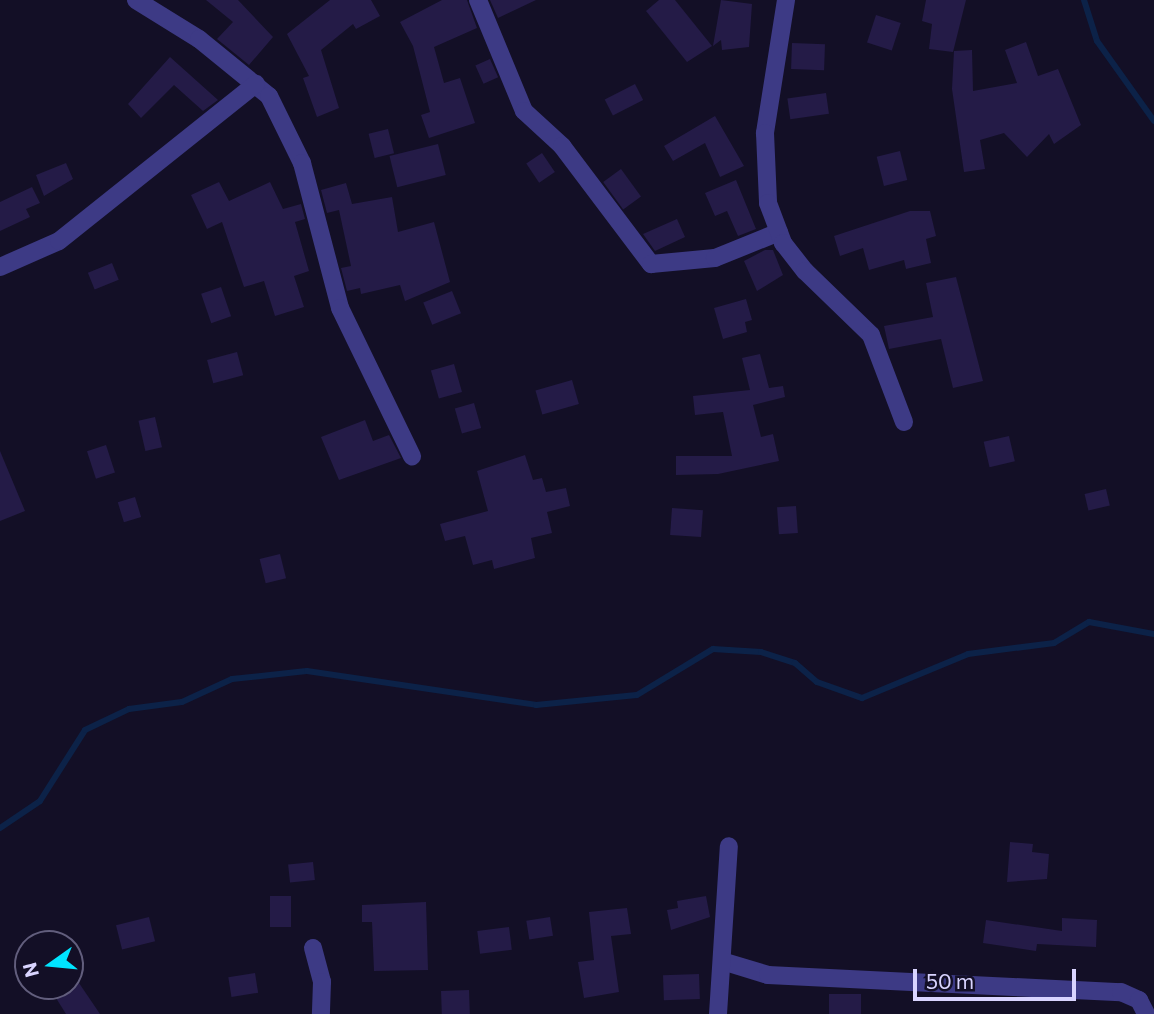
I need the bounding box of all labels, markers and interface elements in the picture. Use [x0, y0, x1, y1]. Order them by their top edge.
north arrow [14, 930, 84, 1000]
scale bar [916, 954, 1079, 998]
text: N [17, 960, 43, 980]
text: 50 m [926, 968, 974, 993]

